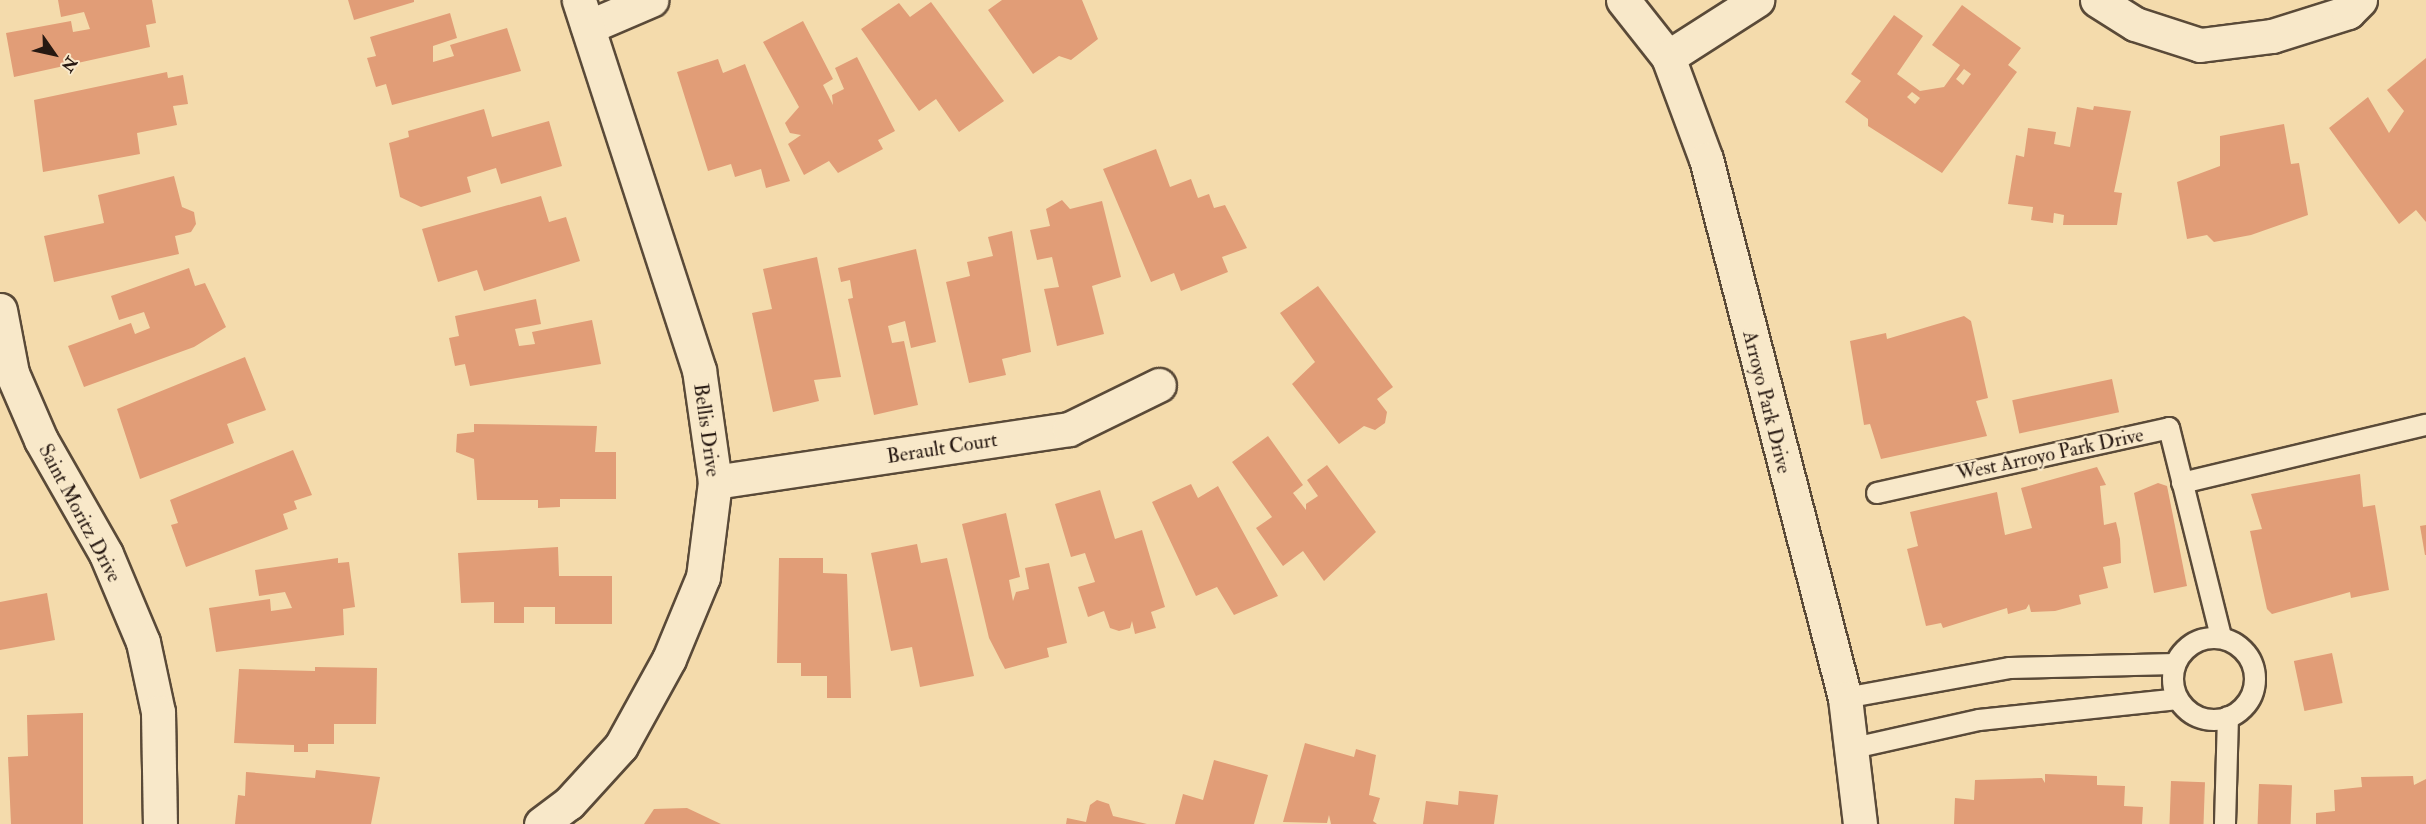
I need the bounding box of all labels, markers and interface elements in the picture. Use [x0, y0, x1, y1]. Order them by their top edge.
north arrow [24, 24, 84, 84]
text: N [57, 53, 81, 76]
street label: Arroyo Park Drive [1738, 328, 1796, 476]
street label: Bellis Drive [689, 382, 725, 478]
street label: West Arroyo Park Drive [1954, 422, 2146, 486]
street label: Berault Court [885, 427, 999, 469]
street label: Saint Moritz Drive [33, 440, 127, 586]

